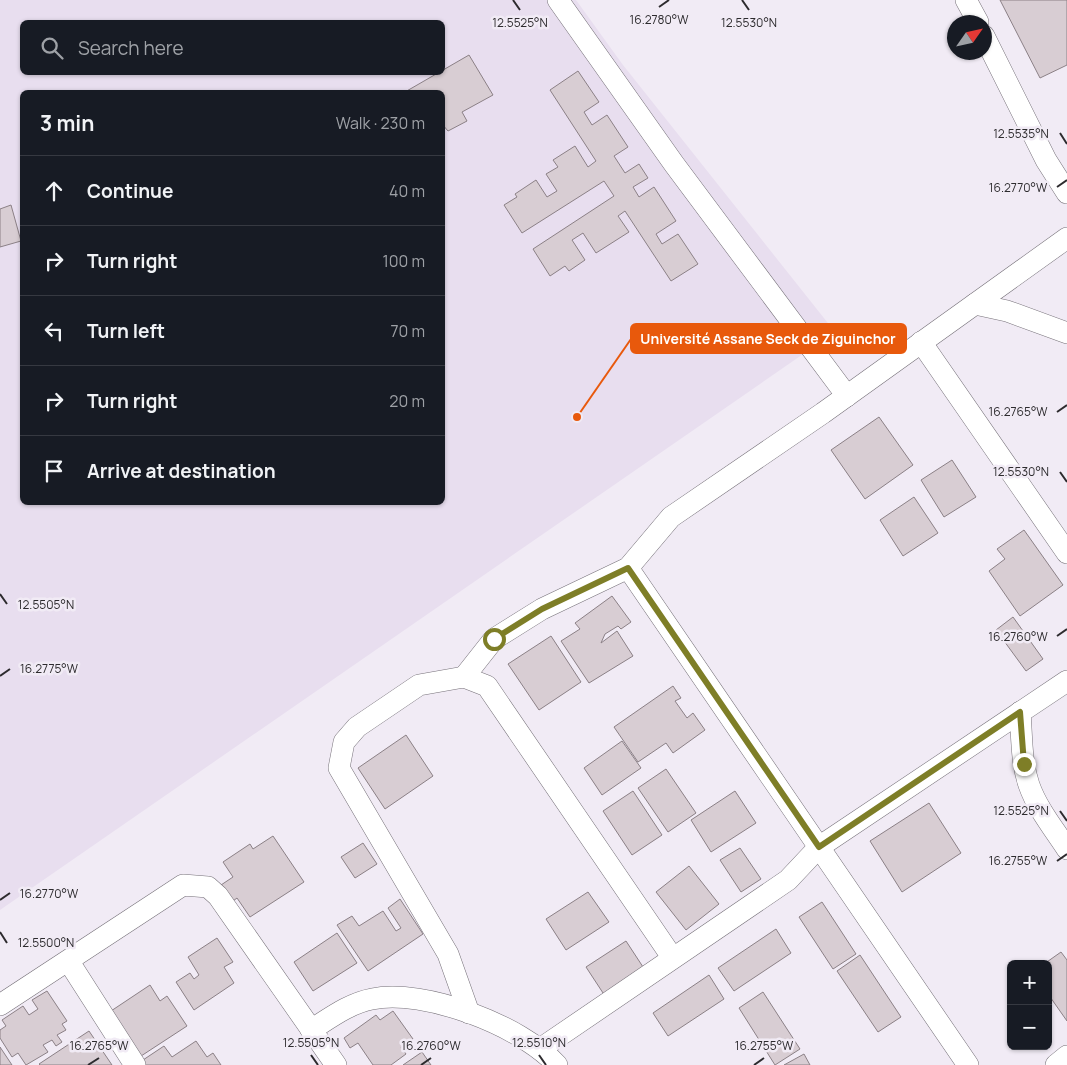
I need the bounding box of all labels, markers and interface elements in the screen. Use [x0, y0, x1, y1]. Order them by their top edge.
text: 16.2780°W [630, 11, 689, 28]
text: 12.5525°N [492, 14, 548, 31]
text: 12.5530°N [721, 14, 777, 31]
north arrow [947, 15, 992, 60]
search box [20, 20, 445, 75]
icon: search [38, 34, 66, 62]
text: Search here [78, 35, 184, 61]
text: 3 min [40, 109, 94, 137]
text: Walk · 230 m [336, 112, 425, 134]
text: 12.5535°N [993, 125, 1049, 142]
icon: ahead [40, 177, 68, 205]
text: Continue [87, 178, 173, 204]
text: 16.2770°W [989, 179, 1048, 196]
text: 40 m [389, 180, 425, 202]
icon: right [40, 247, 68, 275]
text: Turn right [87, 248, 177, 274]
text: 100 m [382, 250, 425, 272]
icon: left [40, 317, 68, 345]
text: Turn left [87, 318, 165, 344]
text: 70 m [390, 320, 425, 342]
callout: Université Assane Seck de Ziguinchor [631, 324, 906, 353]
text: Université Assane Seck de Ziguinchor [640, 329, 896, 348]
icon: right [40, 387, 68, 415]
text: Turn right [87, 388, 177, 414]
text: 20 m [389, 390, 425, 412]
text: 16.2765°W [988, 403, 1048, 420]
icon: arrive [40, 457, 68, 485]
text: Arrive at destination [87, 458, 276, 484]
text: 12.5530°N [993, 463, 1049, 480]
text: 12.5505°N [18, 596, 74, 613]
route start [483, 628, 506, 651]
text: 16.2760°W [988, 628, 1048, 645]
text: 16.2775°W [20, 660, 79, 677]
route end [1013, 753, 1036, 776]
text: 12.5525°N [993, 802, 1049, 819]
text: 16.2755°W [989, 852, 1048, 869]
text: 16.2770°W [20, 885, 79, 902]
text: 12.5500°N [18, 934, 74, 951]
map controls [1007, 960, 1052, 1050]
button: + [1007, 960, 1052, 1005]
button: − [1007, 1005, 1052, 1050]
text: 12.5505°N [283, 1034, 339, 1051]
text: 12.5510°N [512, 1034, 566, 1051]
text: 16.2765°W [69, 1037, 129, 1054]
text: 16.2760°W [401, 1037, 461, 1054]
text: 16.2755°W [735, 1037, 794, 1054]

